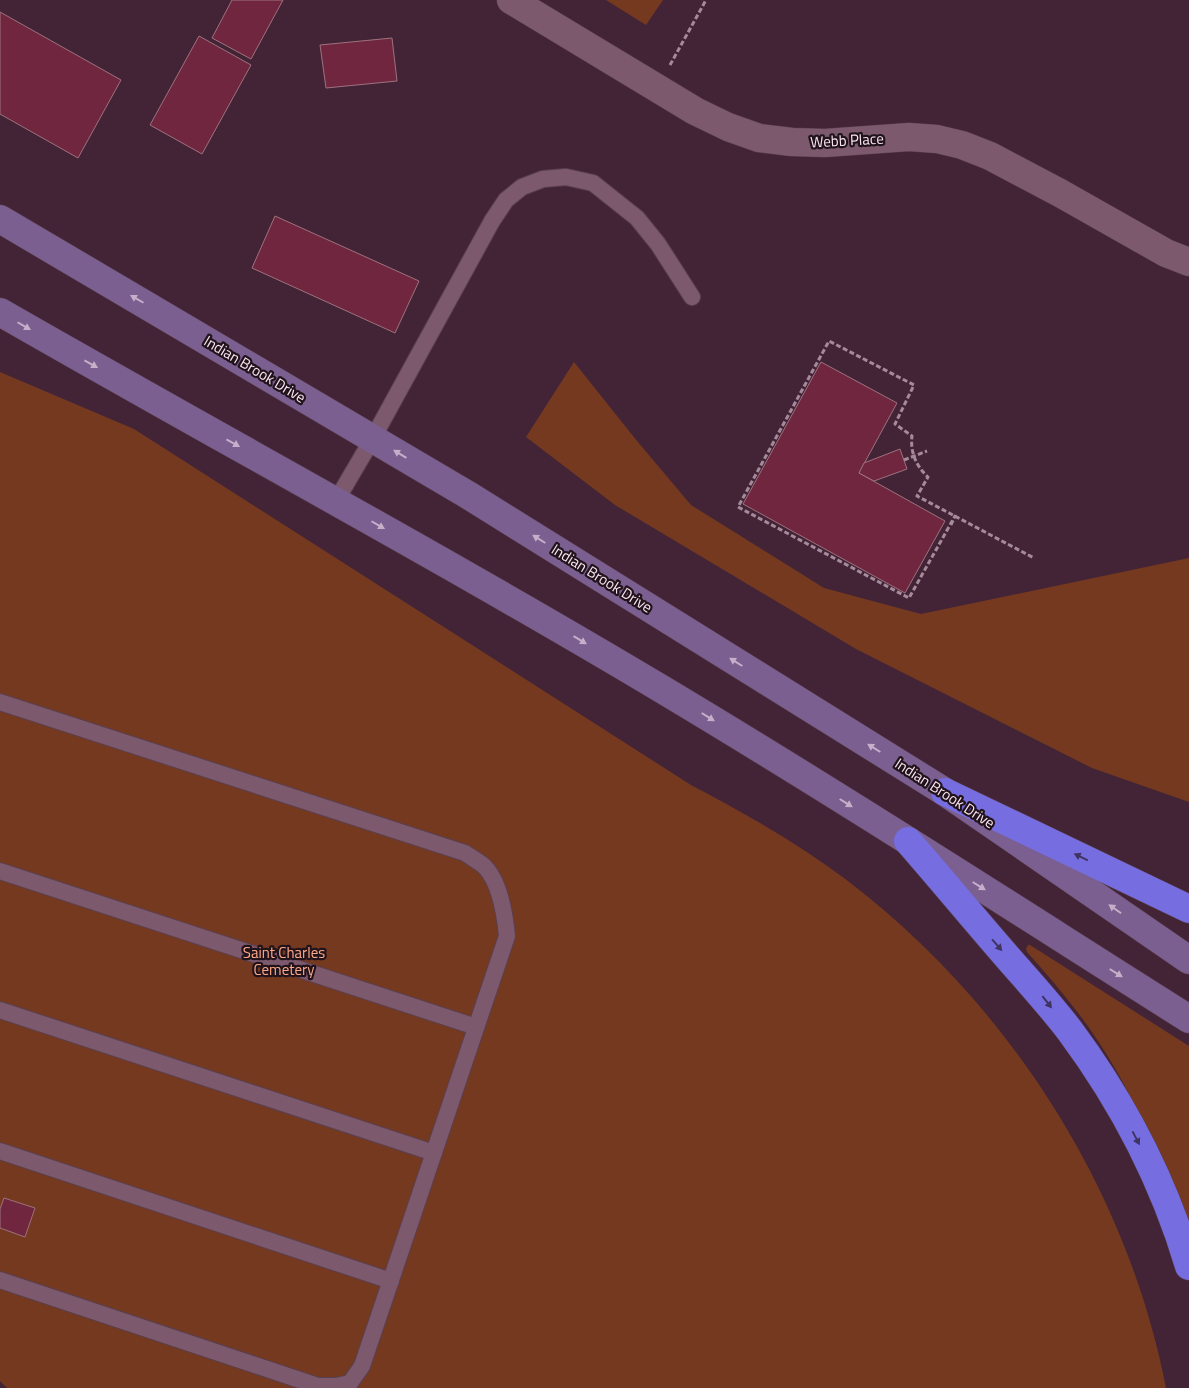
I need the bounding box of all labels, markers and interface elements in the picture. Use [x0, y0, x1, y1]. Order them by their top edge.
street label: Webb Place [810, 127, 884, 153]
one-way arrow [130, 295, 143, 304]
one-way arrow [17, 322, 32, 330]
street label: Indian Brook Drive [200, 329, 310, 409]
one-way arrow [84, 359, 98, 368]
one-way arrow [226, 439, 239, 448]
one-way arrow [393, 450, 406, 459]
one-way arrow [371, 521, 386, 529]
one-way arrow [532, 534, 545, 544]
street label: Indian Brook Drive [547, 538, 657, 618]
one-way arrow [573, 636, 586, 645]
one-way arrow [730, 657, 743, 666]
one-way arrow [702, 713, 715, 722]
one-way arrow [867, 743, 881, 752]
street label: Indian Brook Drive [890, 752, 1000, 834]
one-way arrow [840, 798, 853, 808]
one-way arrow [1074, 853, 1088, 861]
one-way arrow [972, 881, 985, 891]
one-way arrow [1108, 904, 1121, 914]
one-way arrow [991, 938, 1003, 950]
park label: Saint Charles Cemetery [243, 941, 325, 981]
one-way arrow [1109, 968, 1123, 978]
one-way arrow [1042, 995, 1052, 1009]
one-way arrow [1132, 1130, 1140, 1145]

